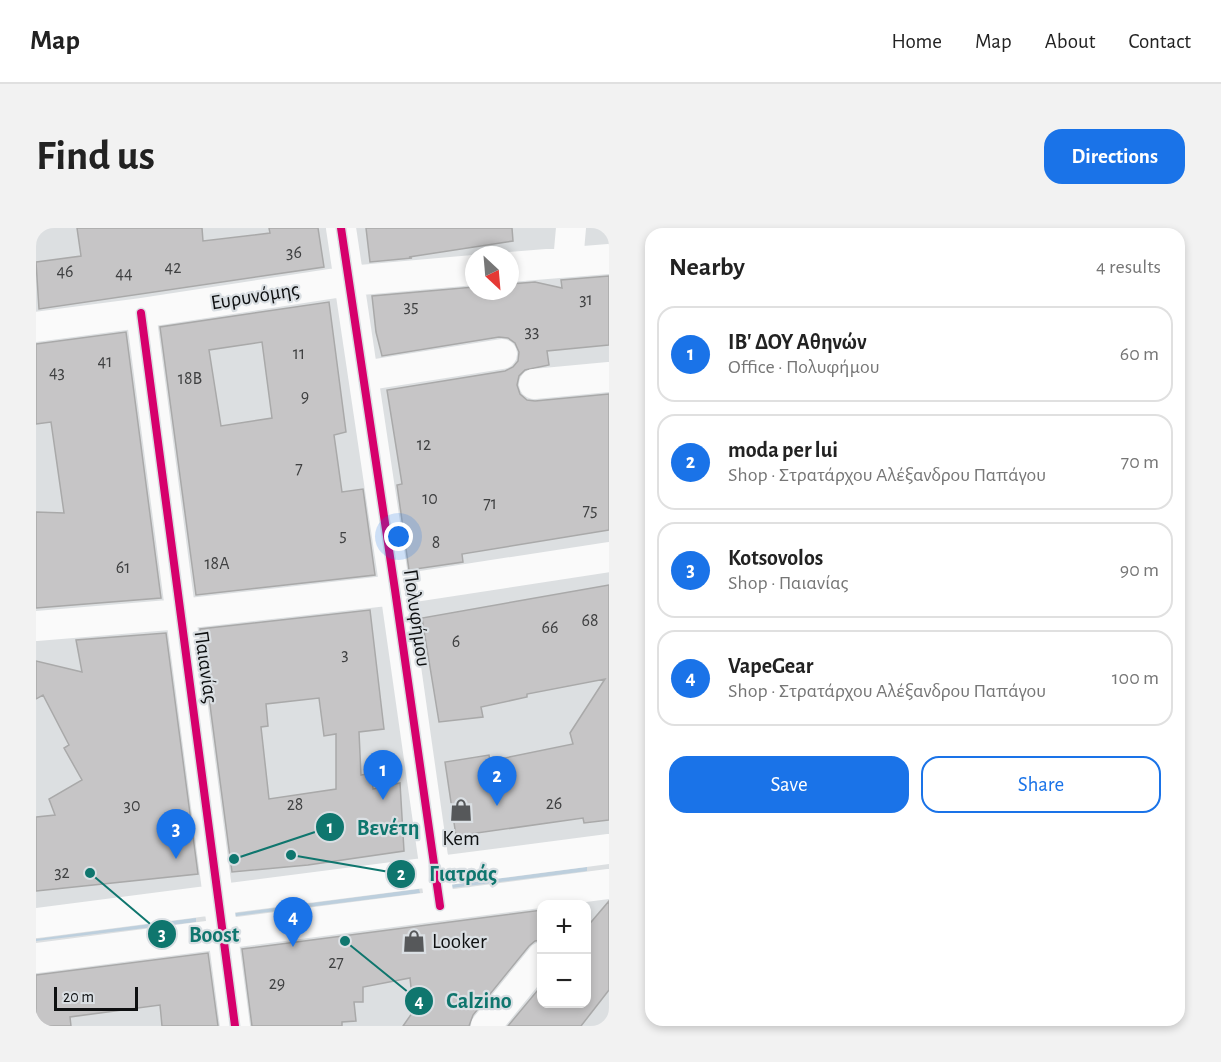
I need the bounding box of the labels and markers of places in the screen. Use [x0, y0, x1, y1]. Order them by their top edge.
pin: 1 [364, 750, 402, 800]
pin: 2 [478, 756, 516, 806]
shop icon: Kem [448, 797, 474, 823]
callout: Βενέτη [315, 807, 431, 847]
pin: 3 [156, 810, 196, 859]
place label: Kem [442, 828, 480, 849]
callout: Γιατράς [386, 854, 509, 894]
pin: 4 [274, 898, 312, 947]
callout: Boost [147, 914, 252, 954]
shop icon: Looker [401, 928, 427, 954]
place label: Looker [432, 931, 487, 952]
callout: Calzino [404, 981, 523, 1021]

